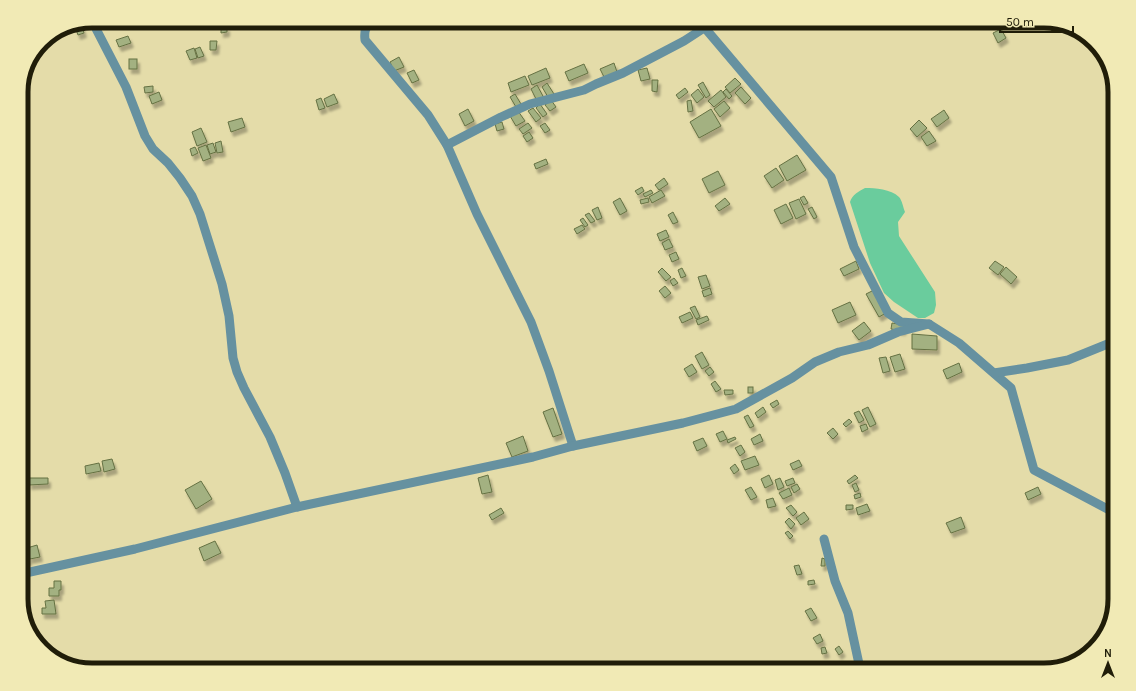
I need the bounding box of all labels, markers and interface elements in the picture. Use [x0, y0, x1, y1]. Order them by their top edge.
scale bar [1000, 8, 1073, 34]
text: 50 m [1006, 15, 1034, 29]
north arrow [1088, 643, 1128, 683]
text: N [1104, 647, 1112, 660]

